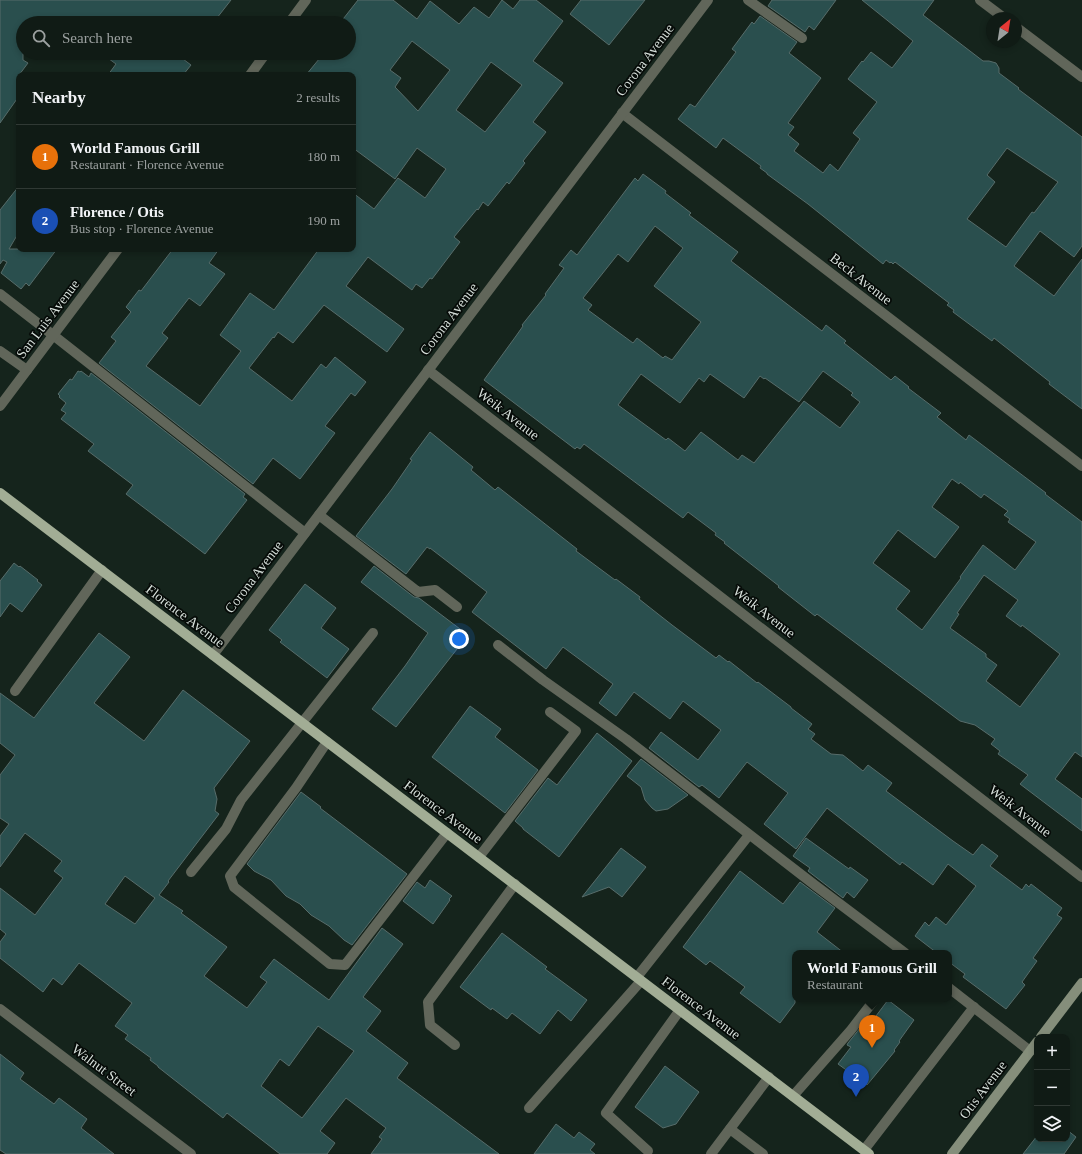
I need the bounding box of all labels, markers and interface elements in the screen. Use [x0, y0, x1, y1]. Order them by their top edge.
north arrow [986, 12, 1022, 48]
search box [16, 16, 356, 60]
street label: Corona Avenue [613, 21, 677, 99]
icon: search [30, 27, 52, 49]
text: Search here [62, 30, 132, 46]
text: Nearby [32, 88, 86, 107]
text: 2 results [296, 90, 340, 105]
text: World Famous Grill [70, 140, 200, 156]
text: 1 [42, 149, 48, 164]
text: 180 m [307, 149, 340, 164]
text: Restaurant · Florence Avenue [70, 157, 224, 172]
text: Florence / Otis [70, 204, 164, 220]
text: 2 [42, 213, 48, 228]
text: 190 m [307, 213, 340, 228]
text: Bus stop · Florence Avenue [70, 221, 213, 236]
street label: Beck Avenue [827, 250, 895, 308]
street label: San Luis Avenue [14, 277, 82, 361]
street label: Corona Avenue [417, 280, 481, 358]
street label: Weik Avenue [474, 385, 542, 443]
street label: Corona Avenue [222, 538, 286, 616]
street label: Florence Avenue [143, 582, 227, 650]
street label: Weik Avenue [730, 583, 798, 641]
your location [449, 629, 469, 649]
street label: Florence Avenue [401, 778, 485, 846]
street label: Weik Avenue [986, 782, 1054, 840]
popup [792, 950, 952, 1002]
text: World Famous Grill [807, 960, 937, 976]
street label: Florence Avenue [659, 974, 743, 1042]
text: Restaurant [807, 977, 863, 992]
pin: 1 [859, 1015, 885, 1048]
map controls [1034, 1034, 1070, 1142]
button: + [1034, 1034, 1070, 1070]
street label: Walnut Street [69, 1041, 139, 1099]
street label: Otis Avenue [956, 1058, 1010, 1122]
pin: 2 [843, 1064, 869, 1097]
button: − [1034, 1070, 1070, 1106]
button: layers [1034, 1106, 1070, 1142]

